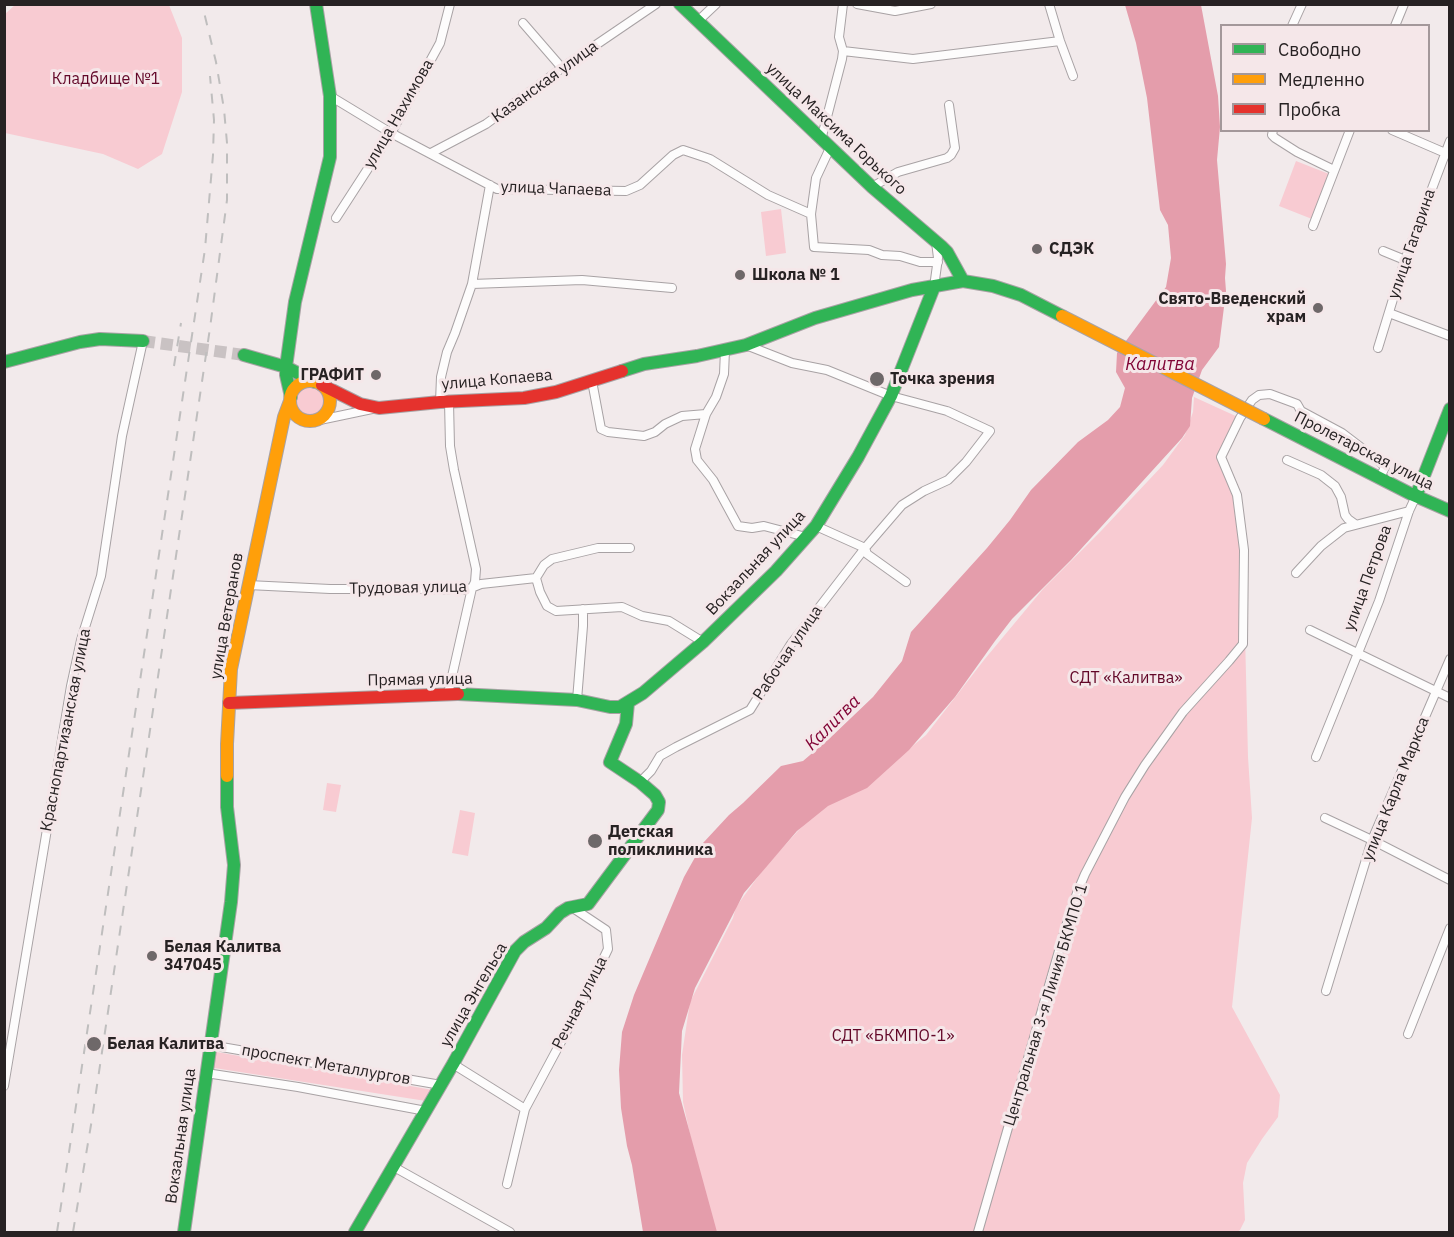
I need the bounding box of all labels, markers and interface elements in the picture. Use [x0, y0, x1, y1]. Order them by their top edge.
legend [1220, 24, 1430, 132]
street label: Казанская улица [488, 37, 602, 127]
text: Свободно [1278, 38, 1361, 61]
street label: улица Нахимова [360, 56, 438, 172]
street label: улица Максима Горького [762, 59, 910, 199]
text: Медленно [1278, 68, 1365, 91]
park label: Кладбище №1 [52, 69, 160, 89]
text: Пробка [1278, 98, 1341, 121]
street label: улица Чапаева [500, 177, 612, 201]
street label: улица Гагарина [1384, 186, 1440, 302]
place label: СДЭК [1049, 239, 1094, 259]
marker: СДЭК [1030, 242, 1044, 256]
place label: Школа № 1 [752, 265, 840, 285]
marker: Школа № 1 [733, 268, 747, 282]
place label: Свято-Введенский храм [1158, 289, 1306, 327]
marker: Свято-Введенский храм [1311, 301, 1325, 315]
water label: Калитва [1125, 354, 1195, 376]
place label: ГРАФИТ [300, 365, 364, 385]
street label: улица Копаева [441, 366, 553, 394]
marker: ГРАФИТ [369, 368, 383, 382]
place label: Точка зрения [890, 369, 995, 389]
marker: Точка зрения [868, 370, 886, 388]
street label: Пролетарская улица [1291, 408, 1437, 494]
street label: Вокзальная улица [702, 506, 810, 620]
street label: улица Петрова [1340, 523, 1396, 633]
street label: улица Ветеранов [206, 551, 248, 681]
street label: Трудовая улица [349, 577, 467, 599]
street label: Рабочая улица [749, 602, 827, 704]
street label: Краснопартизанская улица [37, 627, 95, 833]
park label: СДТ «Калитва» [1070, 668, 1182, 688]
street label: Прямая улица [367, 669, 473, 691]
water label: Калитва [801, 691, 865, 755]
street label: улица Карла Маркса [1358, 714, 1434, 864]
place label: Детская поликлиника [608, 822, 713, 860]
marker: Детская поликлиника [586, 832, 604, 850]
street label: Центральная 3-я Линия БКМПО 1 [1000, 882, 1092, 1128]
place label: Белая Калитва 347045 [164, 937, 281, 975]
street label: улица Энгельса [436, 940, 512, 1050]
marker: Белая Калитва 347045 [145, 949, 159, 963]
street label: Речная улица [548, 953, 612, 1053]
park label: СДТ «БКМПО-1» [832, 1026, 954, 1046]
place label: Белая Калитва [107, 1034, 224, 1054]
marker: Белая Калитва [85, 1035, 103, 1053]
street label: проспект Металлургов [240, 1041, 412, 1089]
street label: Вокзальная улица [162, 1067, 200, 1205]

